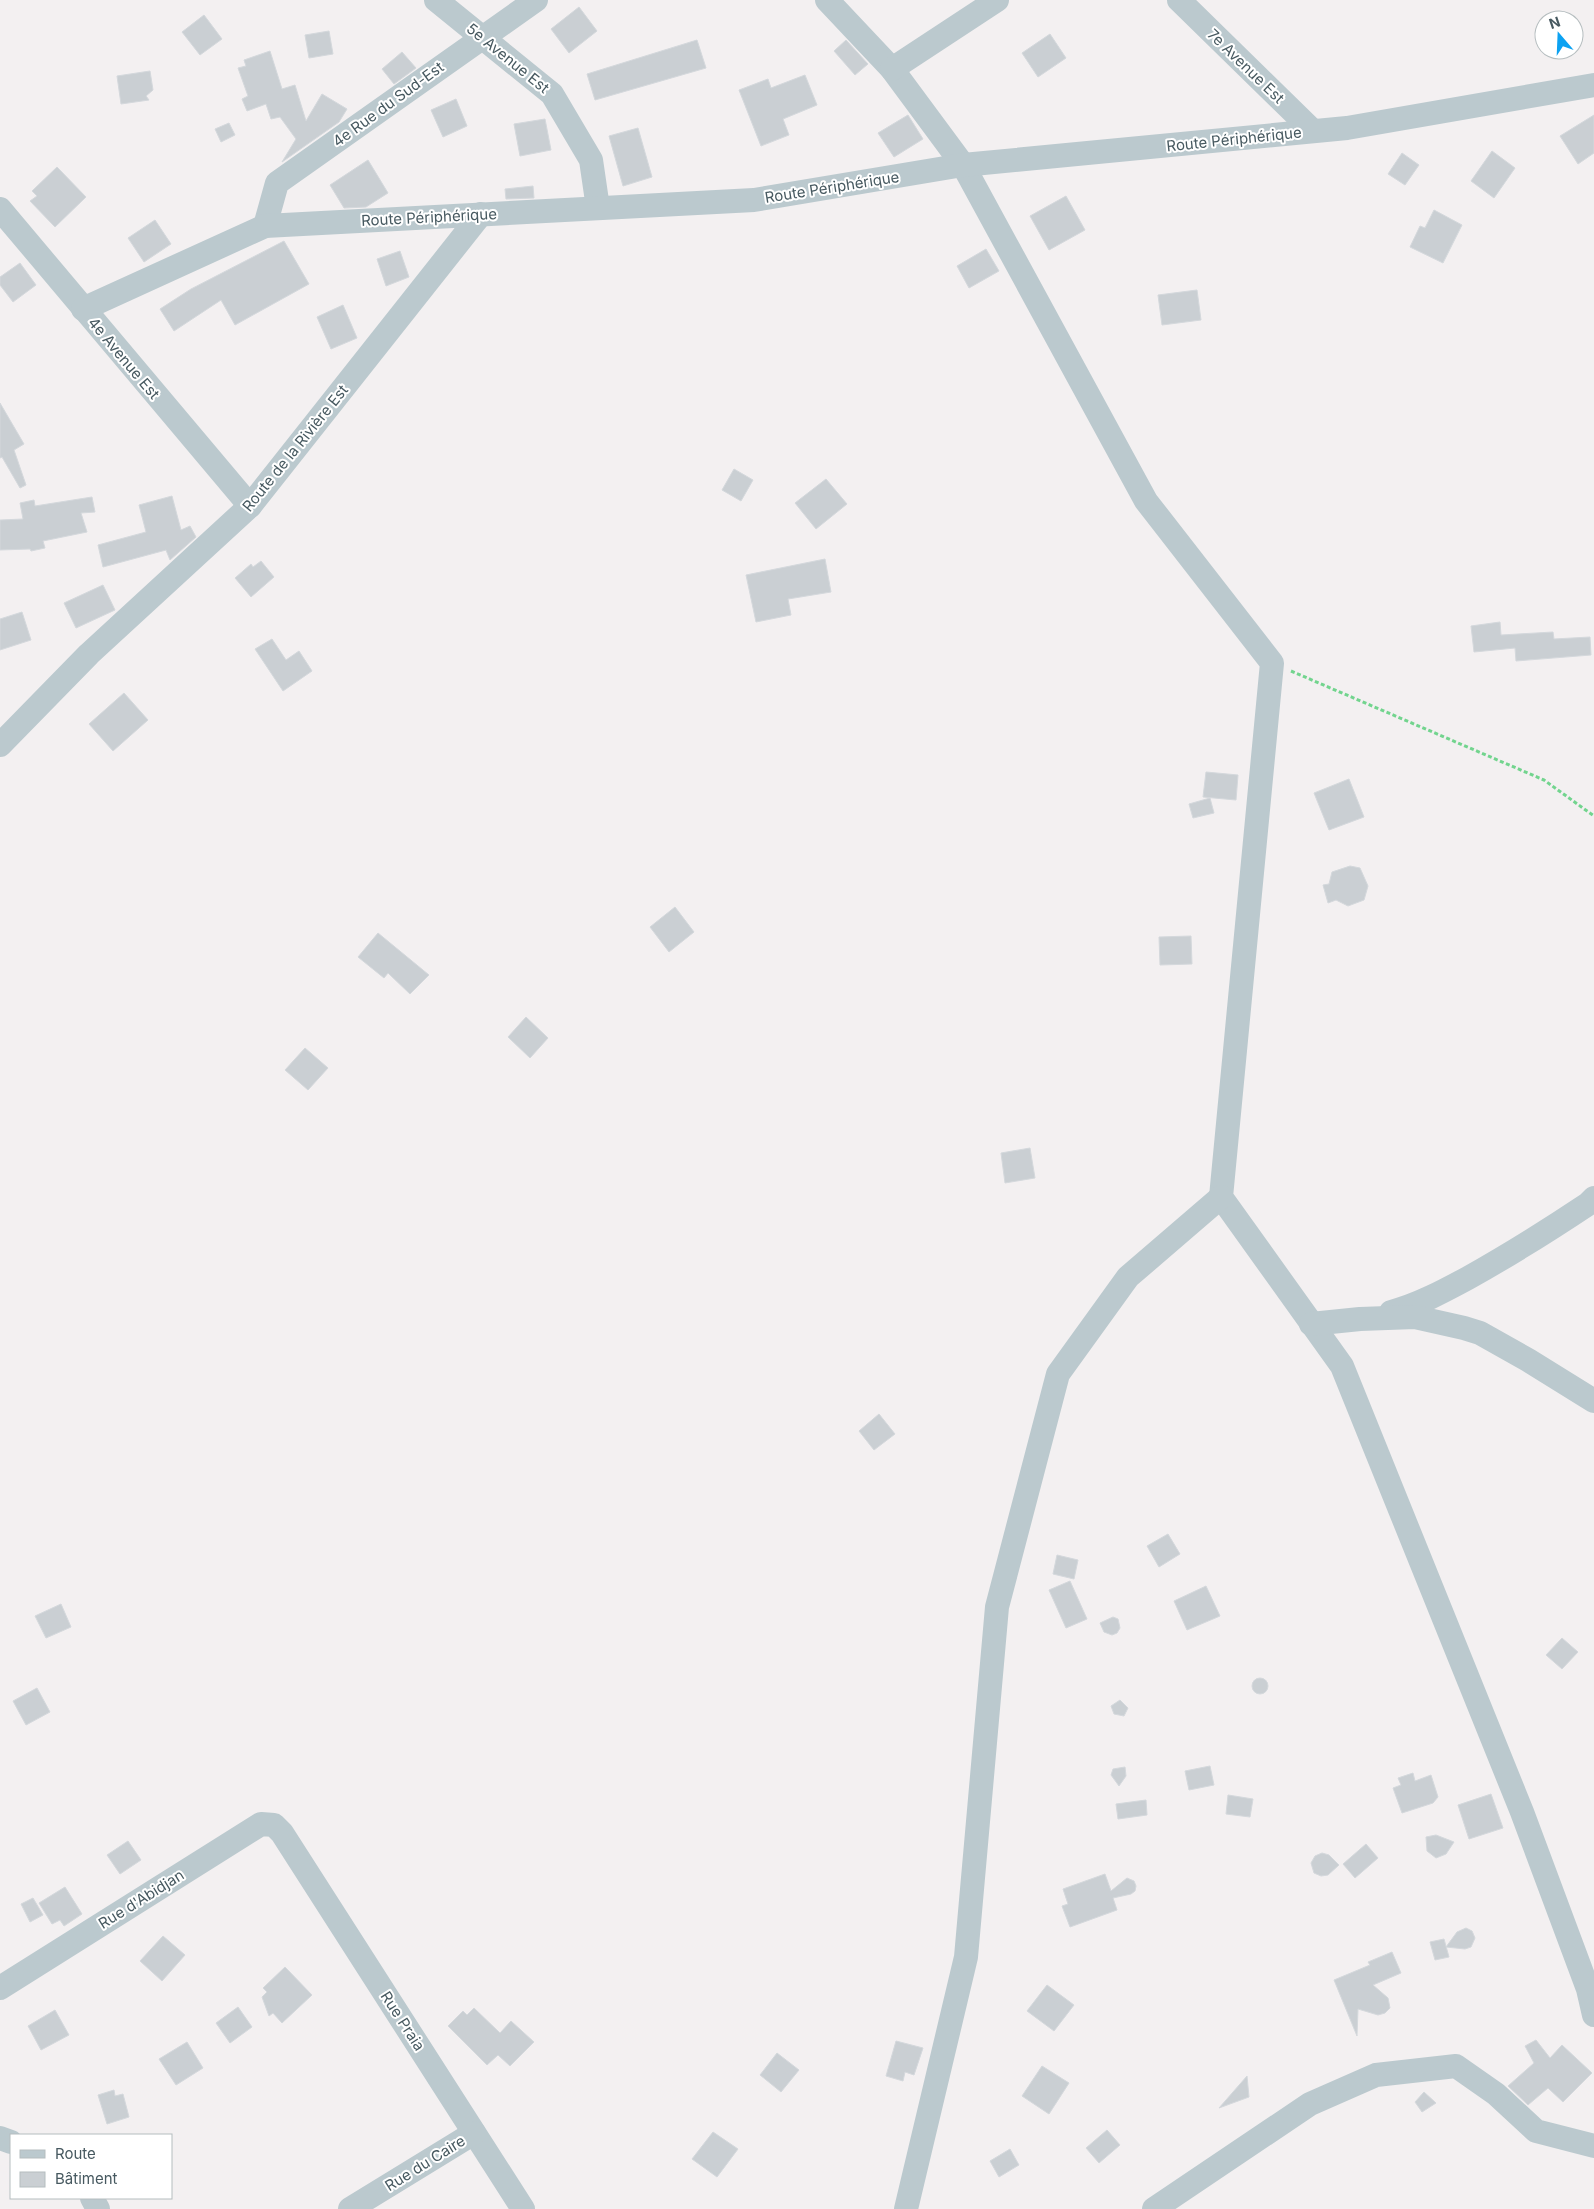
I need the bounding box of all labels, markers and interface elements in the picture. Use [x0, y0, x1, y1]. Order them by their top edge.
north arrow [1534, 10, 1584, 60]
text: N [1547, 12, 1562, 32]
street label: 5e Avenue Est [463, 19, 553, 97]
street label: 7e Avenue Est [1204, 25, 1288, 107]
street label: 4e Rue du Sud-Est [329, 57, 447, 151]
street label: Route Périphérique [1165, 122, 1303, 156]
street label: Route Périphérique [763, 167, 901, 207]
street label: Route Périphérique [361, 204, 497, 230]
street label: 4e Avenue Est [84, 313, 164, 403]
street label: Route de la Rivière Est [238, 381, 352, 515]
street label: Rue d'Abidjan [95, 1865, 187, 1933]
street label: Rue Praia [377, 1988, 429, 2054]
street label: Rue du Caire [381, 2131, 469, 2195]
legend [10, 2134, 172, 2199]
text: Route [55, 2144, 96, 2163]
text: Bâtiment [55, 2169, 118, 2188]

